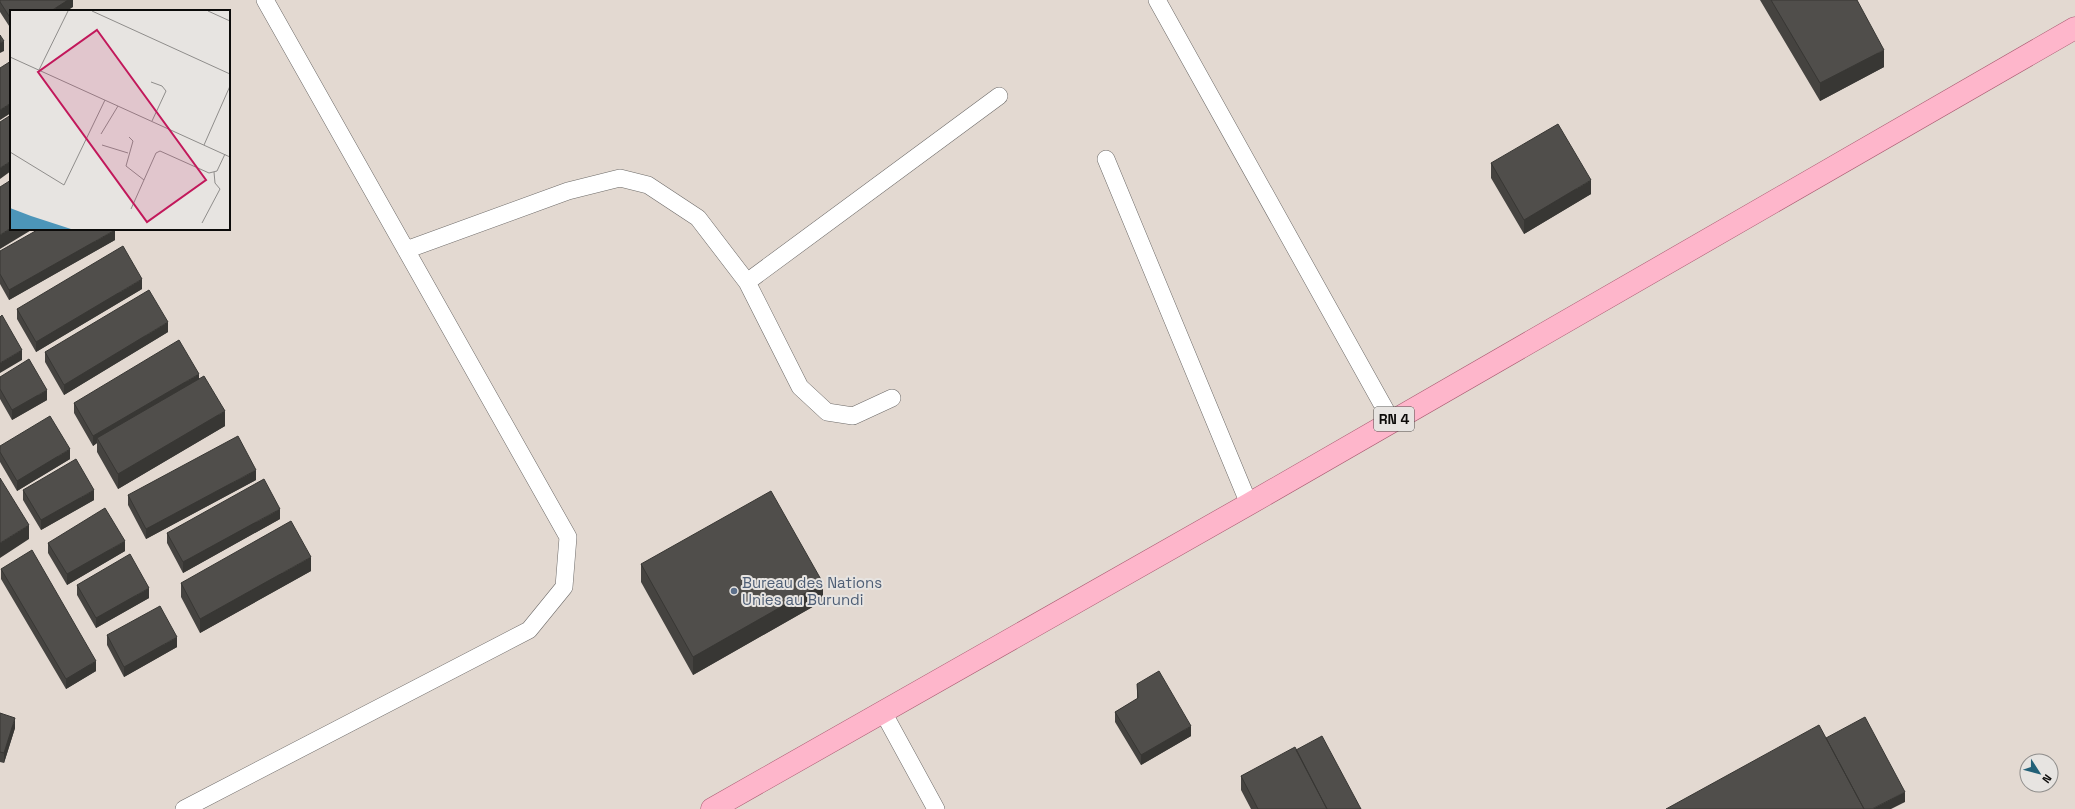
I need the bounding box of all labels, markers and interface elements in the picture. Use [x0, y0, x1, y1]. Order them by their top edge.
inset map [10, 10, 230, 230]
road number: RN 4 [1374, 407, 1414, 431]
place label: Bureau des Nations Unies au Burundi [742, 573, 882, 609]
marker: Bureau des Nations Unies au Burundi [729, 586, 739, 596]
north arrow [2019, 753, 2059, 793]
text: N [2039, 772, 2055, 786]

